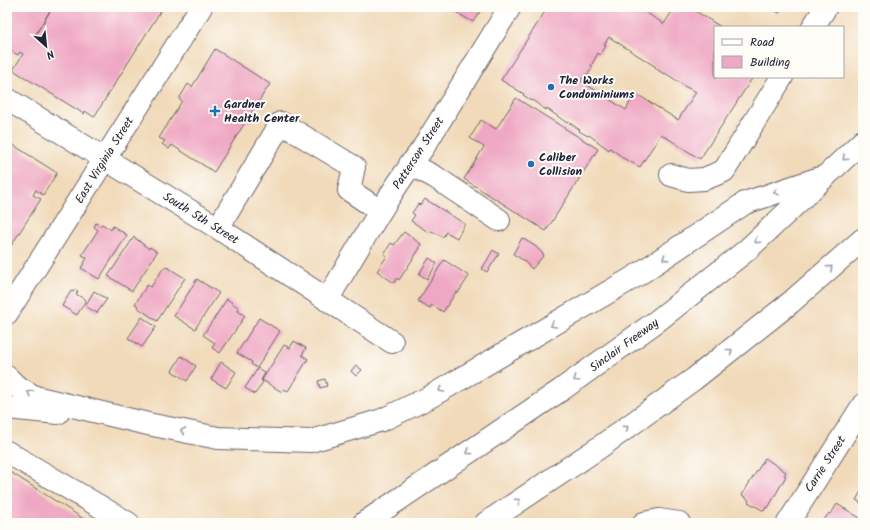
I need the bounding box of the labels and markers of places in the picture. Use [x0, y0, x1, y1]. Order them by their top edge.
place label: The Works Condominiums [559, 71, 635, 104]
marker: The Works Condominiums [546, 82, 556, 92]
place label: Gardner Health Center [224, 95, 300, 128]
marker: Gardner Health Center [209, 105, 221, 117]
place label: Caliber Collision [539, 148, 583, 181]
marker: Caliber Collision [526, 159, 536, 169]

